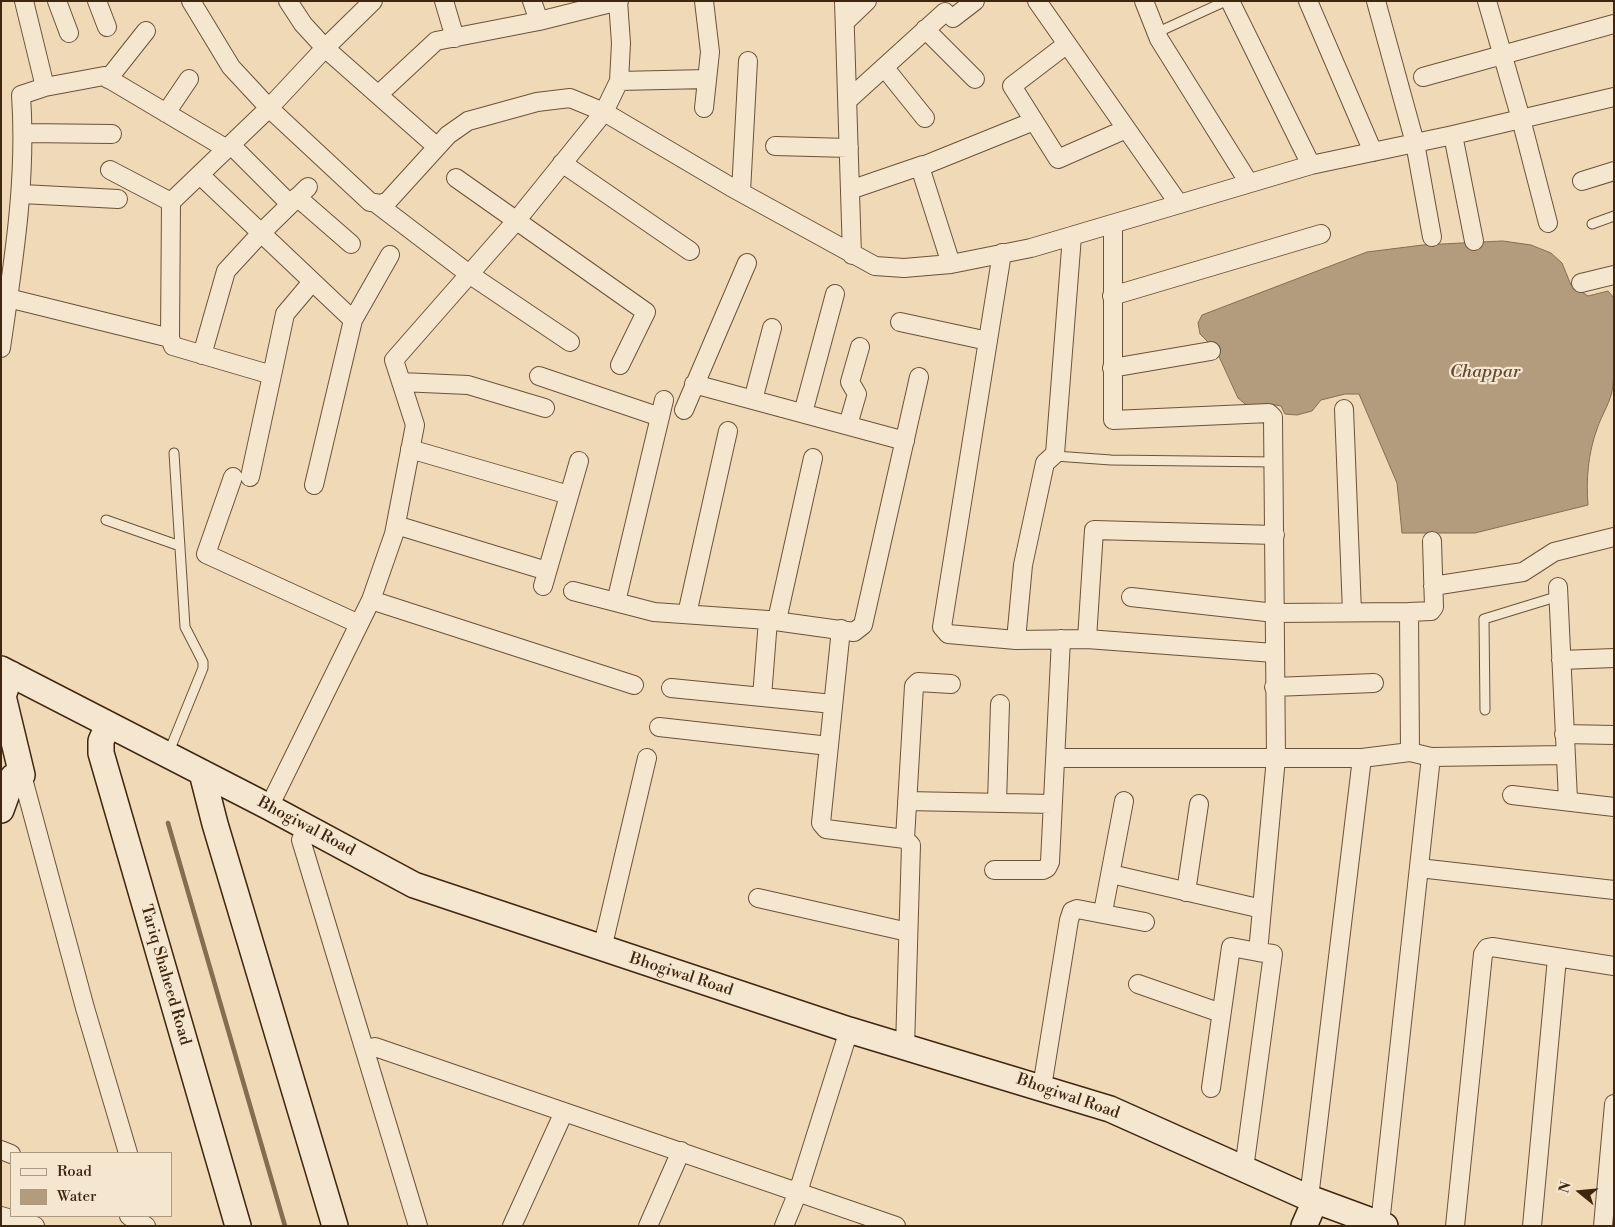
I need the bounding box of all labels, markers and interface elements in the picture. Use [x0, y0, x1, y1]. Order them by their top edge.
water label: Chappar [1450, 362, 1520, 384]
street label: Bhogiwal Road [254, 793, 358, 861]
street label: Tariq Shaheed Road [136, 902, 194, 1048]
street label: Bhogiwal Road [627, 949, 735, 1001]
street label: Bhogiwal Road [1014, 1070, 1122, 1124]
legend [10, 1152, 172, 1217]
text: Road [57, 1162, 92, 1181]
north arrow [1555, 1167, 1605, 1217]
text: N [1555, 1180, 1576, 1196]
text: Water [57, 1187, 96, 1206]

